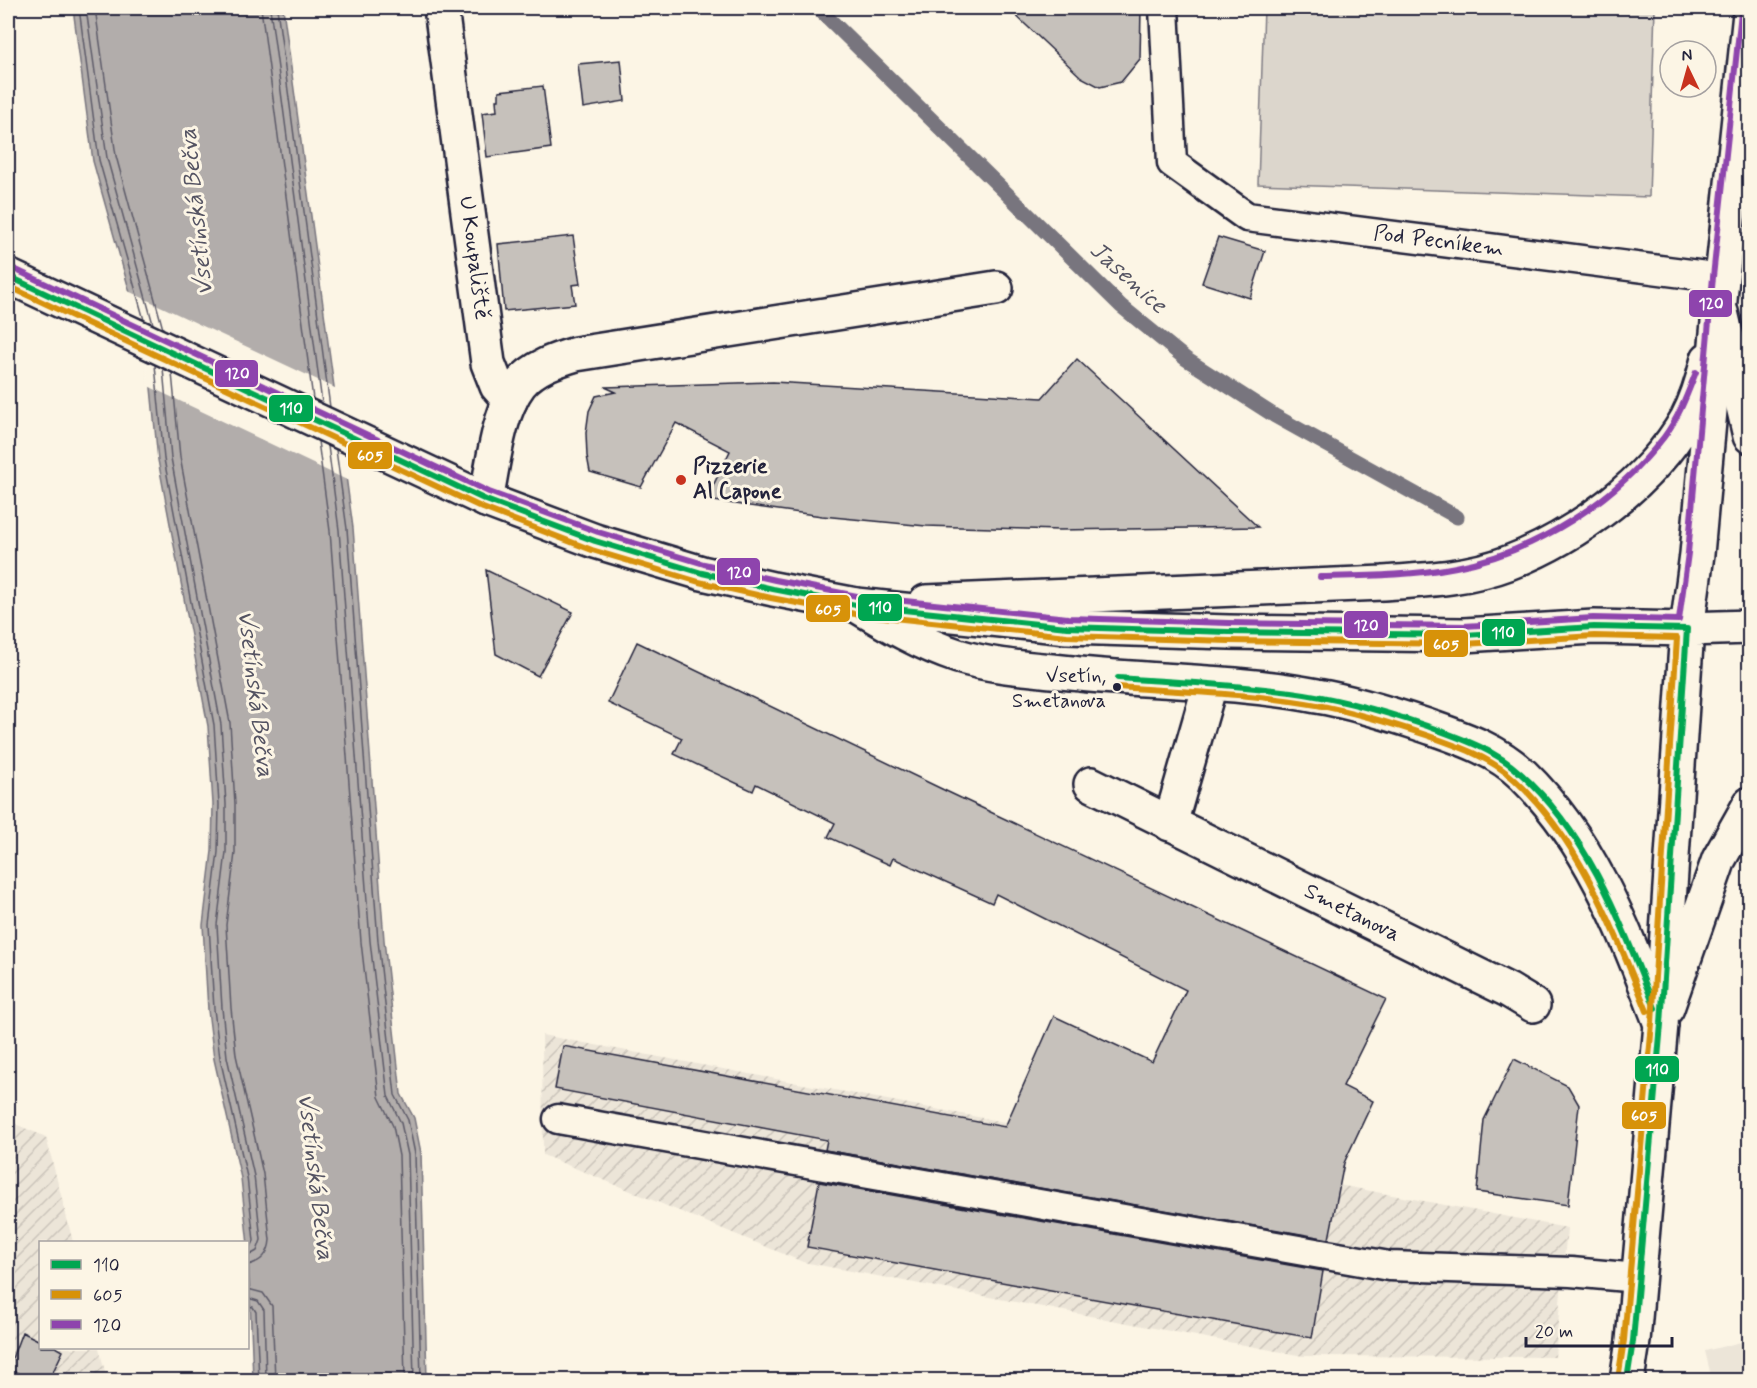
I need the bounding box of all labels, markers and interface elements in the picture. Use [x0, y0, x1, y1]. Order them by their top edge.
north arrow [1658, 39, 1718, 99]
text: N [1681, 45, 1693, 66]
water label: Vsetínská Bečva [173, 127, 221, 297]
street label: U Koupaliště [452, 194, 496, 321]
street label: Pod Pecníkem [1372, 219, 1506, 264]
water label: Jasenice [1083, 235, 1174, 322]
line badge: 120 [1688, 289, 1733, 318]
text: 120 [1698, 294, 1724, 315]
line badge: 120 [214, 359, 259, 388]
text: 120 [224, 364, 250, 385]
line badge: 110 [268, 394, 314, 423]
text: 110 [279, 399, 303, 420]
line badge: 605 [347, 441, 393, 470]
text: 605 [357, 446, 383, 467]
place label: Pizzerie Al Capone [693, 453, 782, 506]
marker: Pizzerie Al Capone [674, 473, 688, 487]
line badge: 120 [716, 557, 761, 586]
text: 120 [726, 563, 752, 584]
line badge: 110 [857, 593, 903, 622]
line badge: 605 [805, 594, 851, 623]
text: 110 [868, 598, 892, 619]
text: 605 [815, 600, 841, 621]
water label: Vsetínská Bečva [229, 609, 281, 779]
line badge: 120 [1343, 610, 1389, 639]
text: 120 [1353, 616, 1379, 637]
line badge: 110 [1481, 618, 1526, 647]
text: 110 [1491, 623, 1515, 644]
line badge: 605 [1423, 629, 1469, 658]
text: 605 [1433, 635, 1459, 656]
place label: Vsetín, Smetanova [1012, 663, 1106, 715]
marker: Vsetín, Smetanova [1111, 681, 1123, 693]
street label: Smetanova [1299, 877, 1404, 948]
line badge: 110 [1634, 1055, 1680, 1083]
text: 110 [1645, 1060, 1669, 1081]
water label: Vsetínská Bečva [289, 1092, 341, 1262]
line badge: 605 [1621, 1101, 1667, 1130]
text: 605 [1631, 1106, 1657, 1127]
legend [39, 1241, 249, 1349]
text: 110 [93, 1254, 120, 1278]
text: 605 [93, 1284, 123, 1308]
scale bar [1526, 1310, 1672, 1348]
text: 120 [93, 1314, 121, 1338]
text: 20 m [1535, 1320, 1573, 1344]

